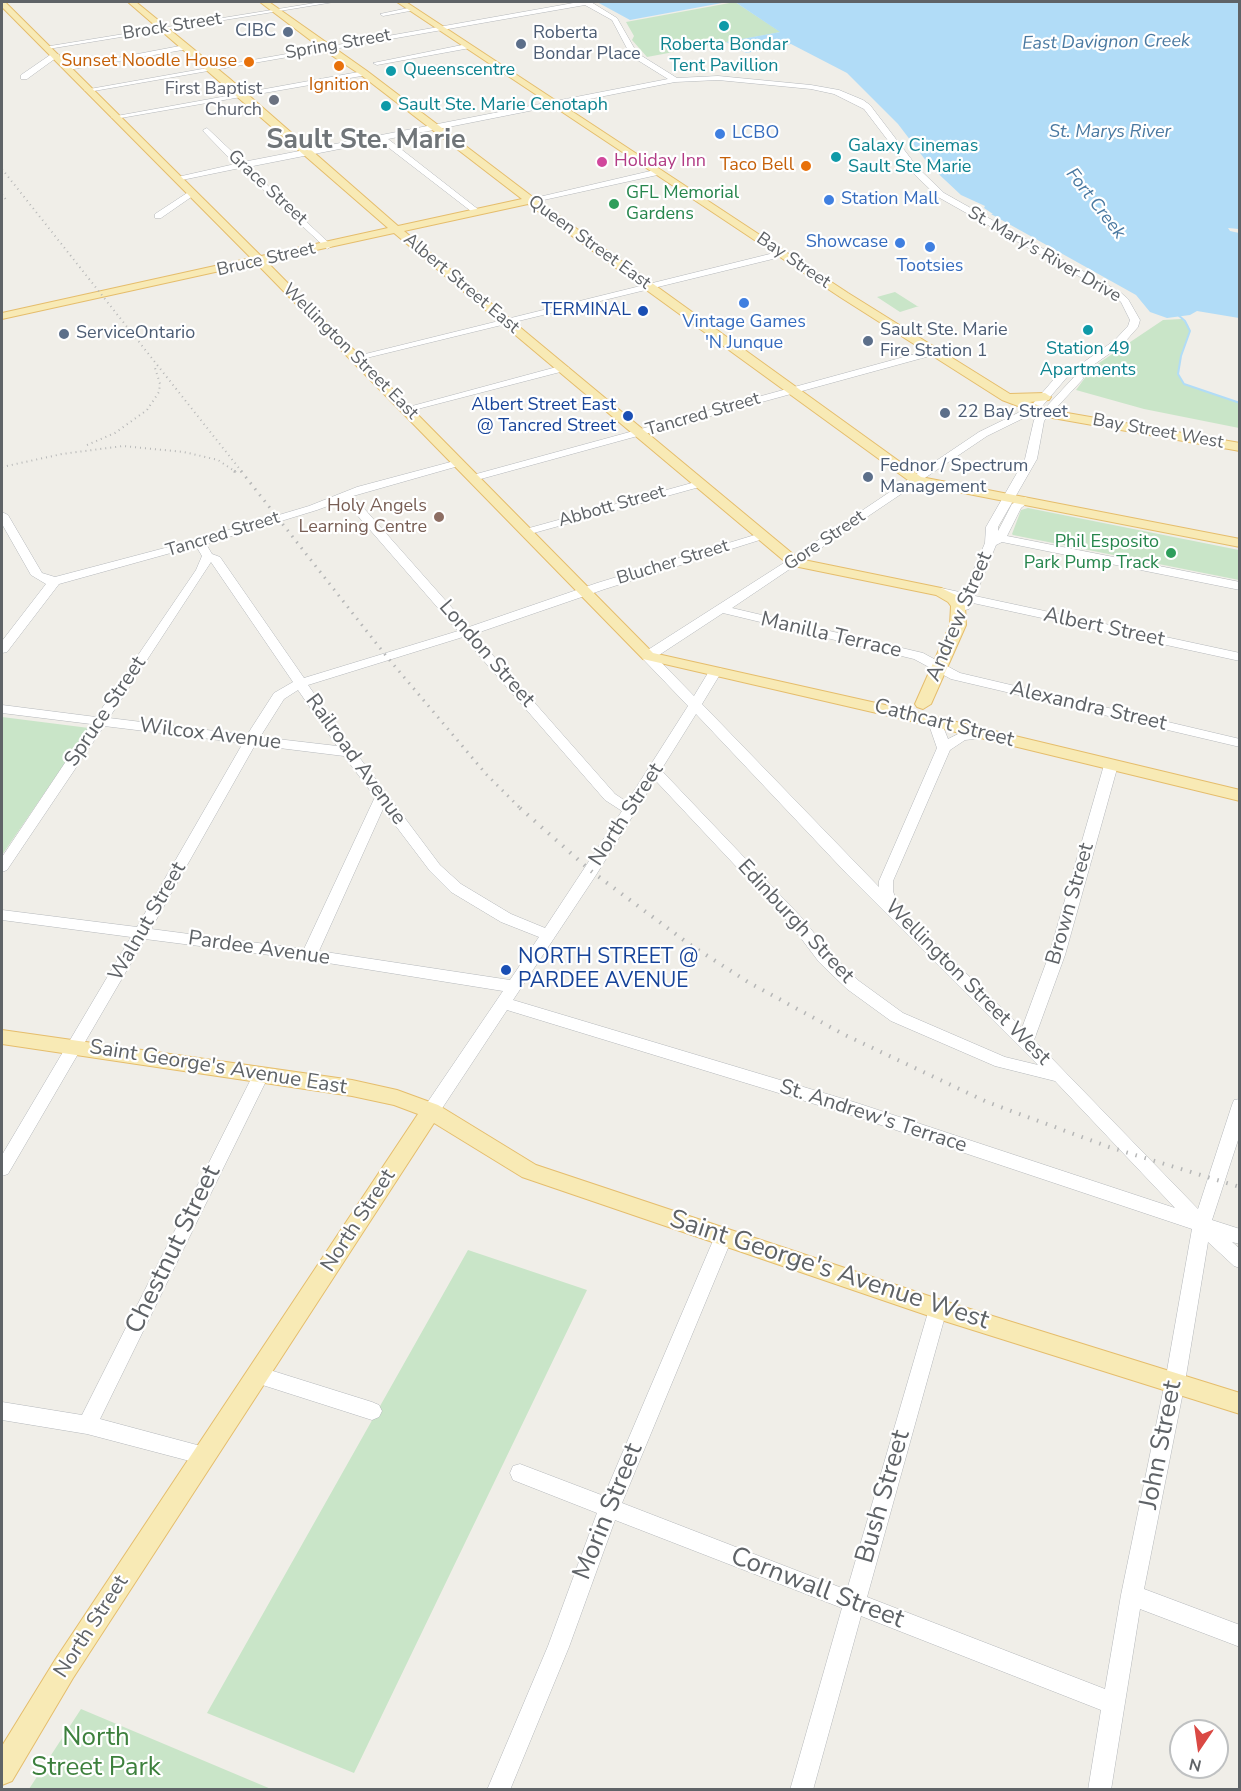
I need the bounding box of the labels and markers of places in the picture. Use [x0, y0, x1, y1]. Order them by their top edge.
marker: Roberta Bondar Tent Pavillion [717, 19, 731, 33]
place label: CIBC [235, 21, 276, 43]
place label: Roberta Bondar Place [533, 23, 640, 66]
marker: CIBC [281, 25, 295, 39]
place label: Roberta Bondar Tent Pavillion [660, 35, 788, 78]
marker: Roberta Bondar Place [514, 37, 528, 51]
place label: Sunset Noodle House [61, 51, 237, 73]
marker: Sunset Noodle House [242, 55, 256, 69]
marker: Ignition [332, 59, 346, 73]
place label: Queenscentre [403, 60, 515, 82]
marker: Queenscentre [384, 64, 398, 78]
place label: Ignition [309, 75, 369, 97]
place label: First Baptist Church [165, 79, 262, 122]
marker: First Baptist Church [267, 93, 281, 107]
place label: Sault Ste. Marie Cenotaph [398, 95, 608, 117]
marker: Sault Ste. Marie Cenotaph [379, 99, 393, 113]
place label: LCBO [732, 123, 779, 145]
marker: LCBO [713, 127, 727, 141]
place label: Galaxy Cinemas Sault Ste Marie [848, 136, 978, 178]
marker: Galaxy Cinemas Sault Ste Marie [829, 150, 843, 164]
place label: Holiday Inn [614, 151, 706, 173]
marker: Holiday Inn [595, 155, 609, 169]
place label: Taco Bell [720, 155, 794, 177]
marker: Taco Bell [799, 159, 813, 173]
place label: GFL Memorial Gardens [626, 183, 739, 226]
place label: Station Mall [841, 189, 939, 211]
marker: Station Mall [822, 193, 836, 207]
marker: GFL Memorial Gardens [607, 197, 621, 211]
place label: Showcase [806, 232, 888, 254]
marker: Showcase [893, 236, 907, 250]
marker: Tootsies [923, 240, 937, 254]
place label: Tootsies [897, 256, 963, 278]
marker: Vintage Games 'N Junque [737, 296, 751, 310]
place label: TERMINAL [541, 300, 631, 322]
marker: TERMINAL [636, 304, 650, 318]
place label: Vintage Games 'N Junque [682, 312, 806, 354]
place label: Sault Ste. Marie Fire Station 1 [880, 320, 1007, 362]
place label: ServiceOntario [76, 323, 195, 345]
marker: Station 49 Apartments [1081, 323, 1095, 337]
marker: ServiceOntario [57, 327, 71, 341]
marker: Sault Ste. Marie Fire Station 1 [861, 334, 875, 348]
place label: Station 49 Apartments [1040, 339, 1136, 382]
place label: Albert Street East @ Tancred Street [471, 395, 616, 438]
place label: 22 Bay Street [957, 402, 1068, 424]
marker: 22 Bay Street [938, 406, 952, 420]
marker: Albert Street East @ Tancred Street [621, 409, 635, 423]
place label: Fednor / Spectrum Management [880, 456, 1028, 498]
marker: Fednor / Spectrum Management [861, 470, 875, 484]
place label: Holy Angels Learning Centre [298, 496, 427, 538]
marker: Holy Angels Learning Centre [432, 510, 446, 524]
place label: Phil Esposito Park Pump Track [1024, 532, 1159, 574]
marker: Phil Esposito Park Pump Track [1164, 546, 1178, 560]
place label: NORTH STREET @ PARDEE AVENUE [518, 945, 699, 995]
marker: NORTH STREET @ PARDEE AVENUE [499, 963, 513, 977]

